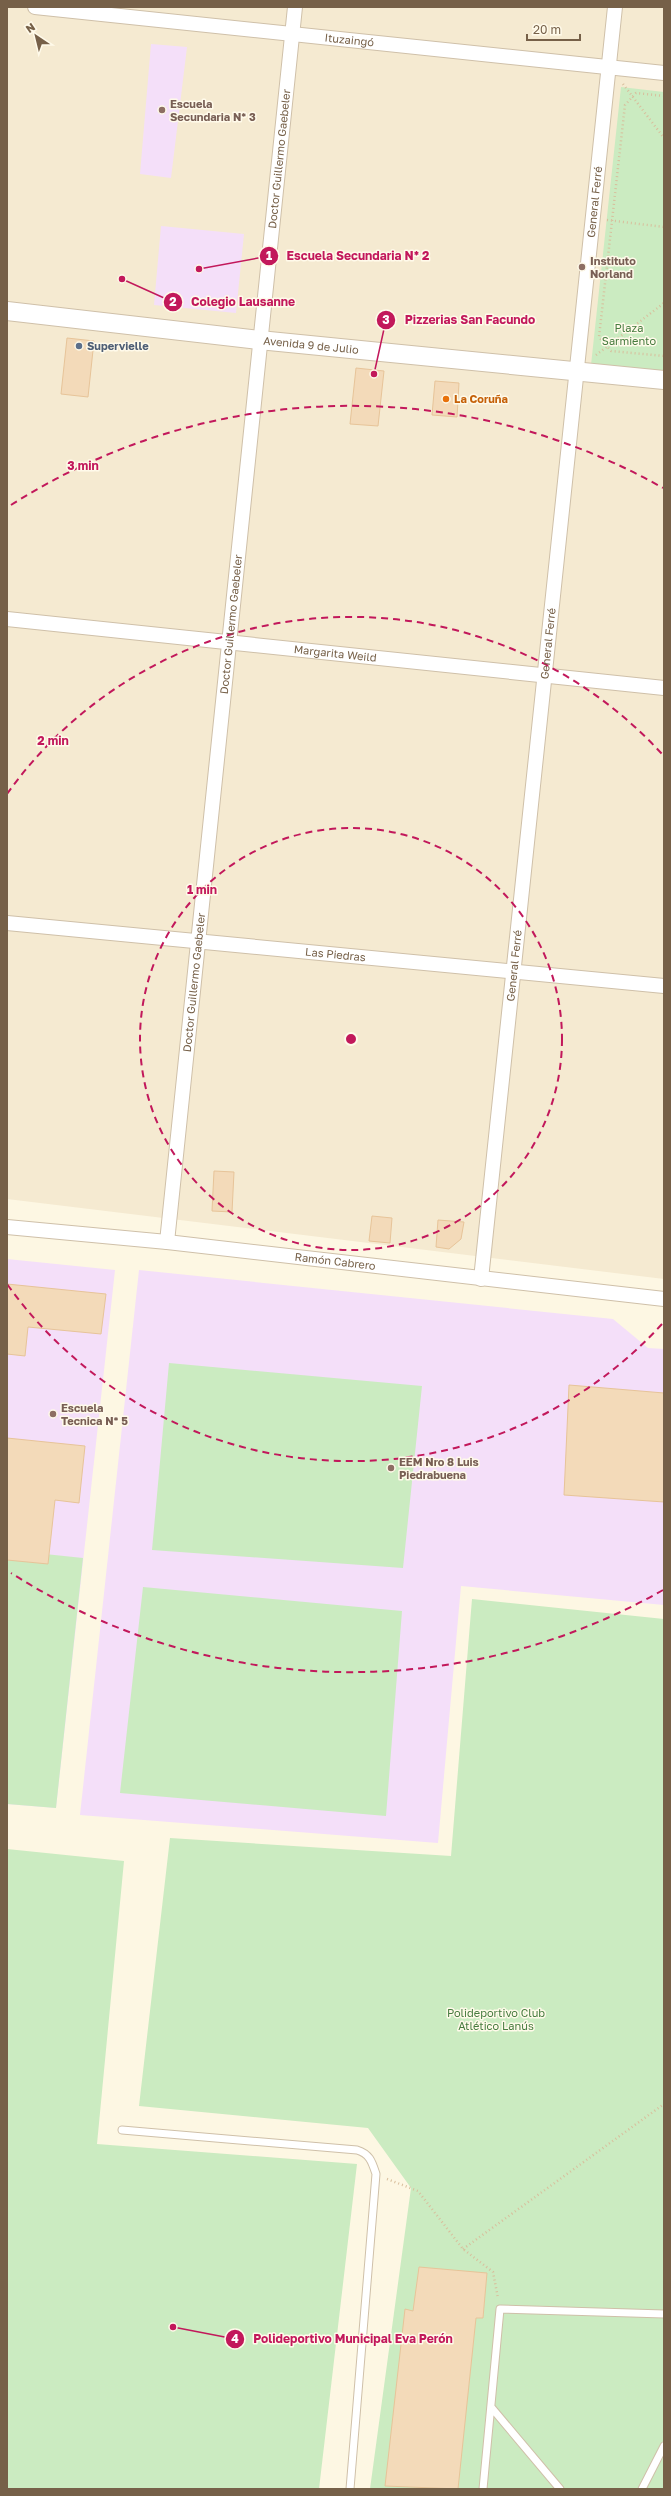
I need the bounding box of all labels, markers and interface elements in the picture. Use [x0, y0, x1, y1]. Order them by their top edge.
north arrow [16, 16, 56, 56]
scale bar [527, 16, 580, 42]
text: N [23, 20, 37, 35]
text: 20 m [533, 22, 561, 37]
street label: Ituzaingó [324, 30, 375, 49]
street label: Doctor Guillermo Gaebeler [265, 88, 293, 229]
place label: Escuela Secundaria N* 3 [170, 97, 256, 123]
marker: Escuela Secundaria N* 3 [157, 105, 167, 115]
street label: General Ferré [584, 166, 604, 238]
callout: Escuela Secundaria N* 2 [259, 244, 438, 268]
text: 1 [266, 248, 272, 263]
text: Escuela Secundaria N* 2 [287, 248, 429, 263]
place label: Instituto Norland [590, 254, 636, 280]
marker: Instituto Norland [577, 262, 587, 272]
callout: Colegio Lausanne [163, 290, 303, 314]
text: 2 [169, 294, 177, 309]
text: Colegio Lausanne [191, 294, 295, 309]
callout: Pizzerias San Facundo [376, 308, 543, 332]
text: 3 [382, 312, 390, 327]
text: Pizzerias San Facundo [405, 312, 535, 327]
park label: Plaza Sarmiento [602, 321, 657, 347]
street label: Avenida 9 de Julio [263, 333, 360, 356]
place label: Supervielle [87, 339, 149, 352]
marker: Supervielle [74, 341, 84, 351]
place label: La Coruña [454, 392, 508, 405]
marker: La Coruña [441, 394, 451, 404]
text: 3 min [67, 458, 99, 473]
street label: Doctor Guillermo Gaebeler [217, 553, 244, 695]
street label: General Ferré [537, 607, 558, 680]
street label: Margarita Weild [293, 642, 377, 664]
text: 2 min [37, 733, 69, 748]
text: 1 min [187, 882, 217, 897]
street label: Doctor Guillermo Gaebeler [180, 911, 207, 1053]
street label: General Ferré [503, 929, 524, 1002]
street label: Las Piedras [305, 945, 367, 963]
centre of rings [344, 1032, 358, 1046]
street label: Ramón Cabrero [294, 1250, 377, 1272]
place label: Escuela Tecnica N* 5 [61, 1401, 128, 1427]
marker: Escuela Tecnica N* 5 [48, 1409, 58, 1419]
place label: EEM Nro 8 Luis Piedrabuena [399, 1455, 479, 1481]
marker: EEM Nro 8 Luis Piedrabuena [386, 1463, 396, 1473]
park label: Polideportivo Club Atlético Lanús [447, 2006, 545, 2032]
callout: Polideportivo Municipal Eva Perón [225, 2327, 461, 2351]
text: 4 [231, 2331, 239, 2346]
text: Polideportivo Municipal Eva Perón [253, 2331, 453, 2346]

